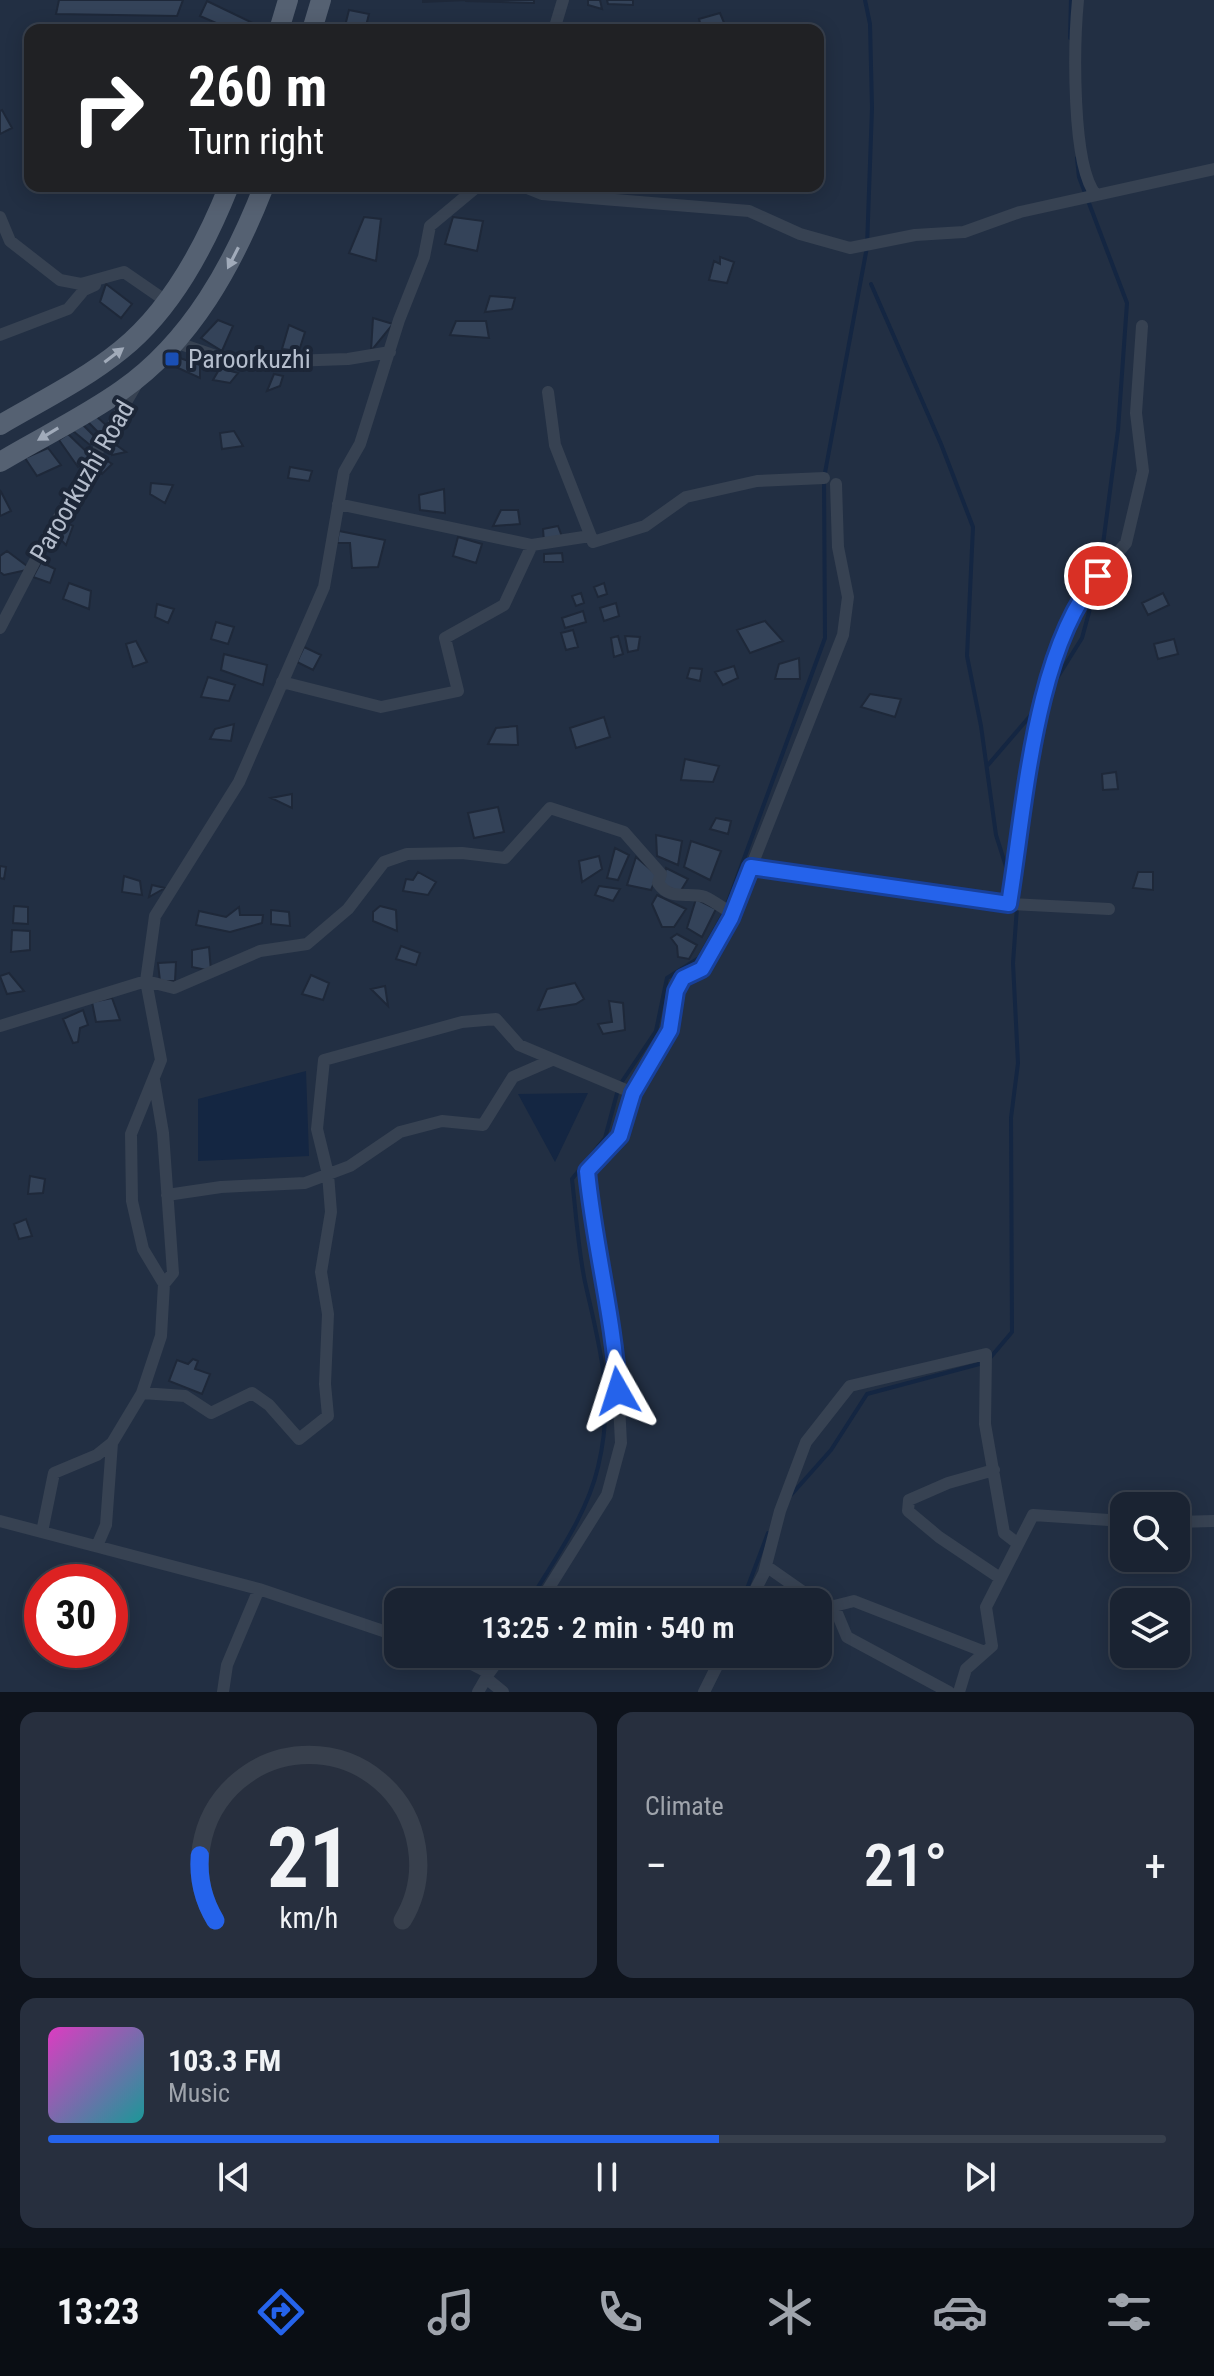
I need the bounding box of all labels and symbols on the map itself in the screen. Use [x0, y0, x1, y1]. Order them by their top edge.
one-way arrow [227, 246, 240, 269]
place label: Paroorkuzhi [188, 344, 311, 374]
one-way arrow [103, 347, 125, 363]
marker: Paroorkuzhi [163, 350, 181, 368]
street label: Paroorkuzhi Road [24, 395, 140, 567]
one-way arrow [37, 426, 59, 440]
pin [1064, 542, 1132, 610]
position arrow [576, 1349, 660, 1433]
speed limit sign: 30 [24, 1564, 128, 1668]

